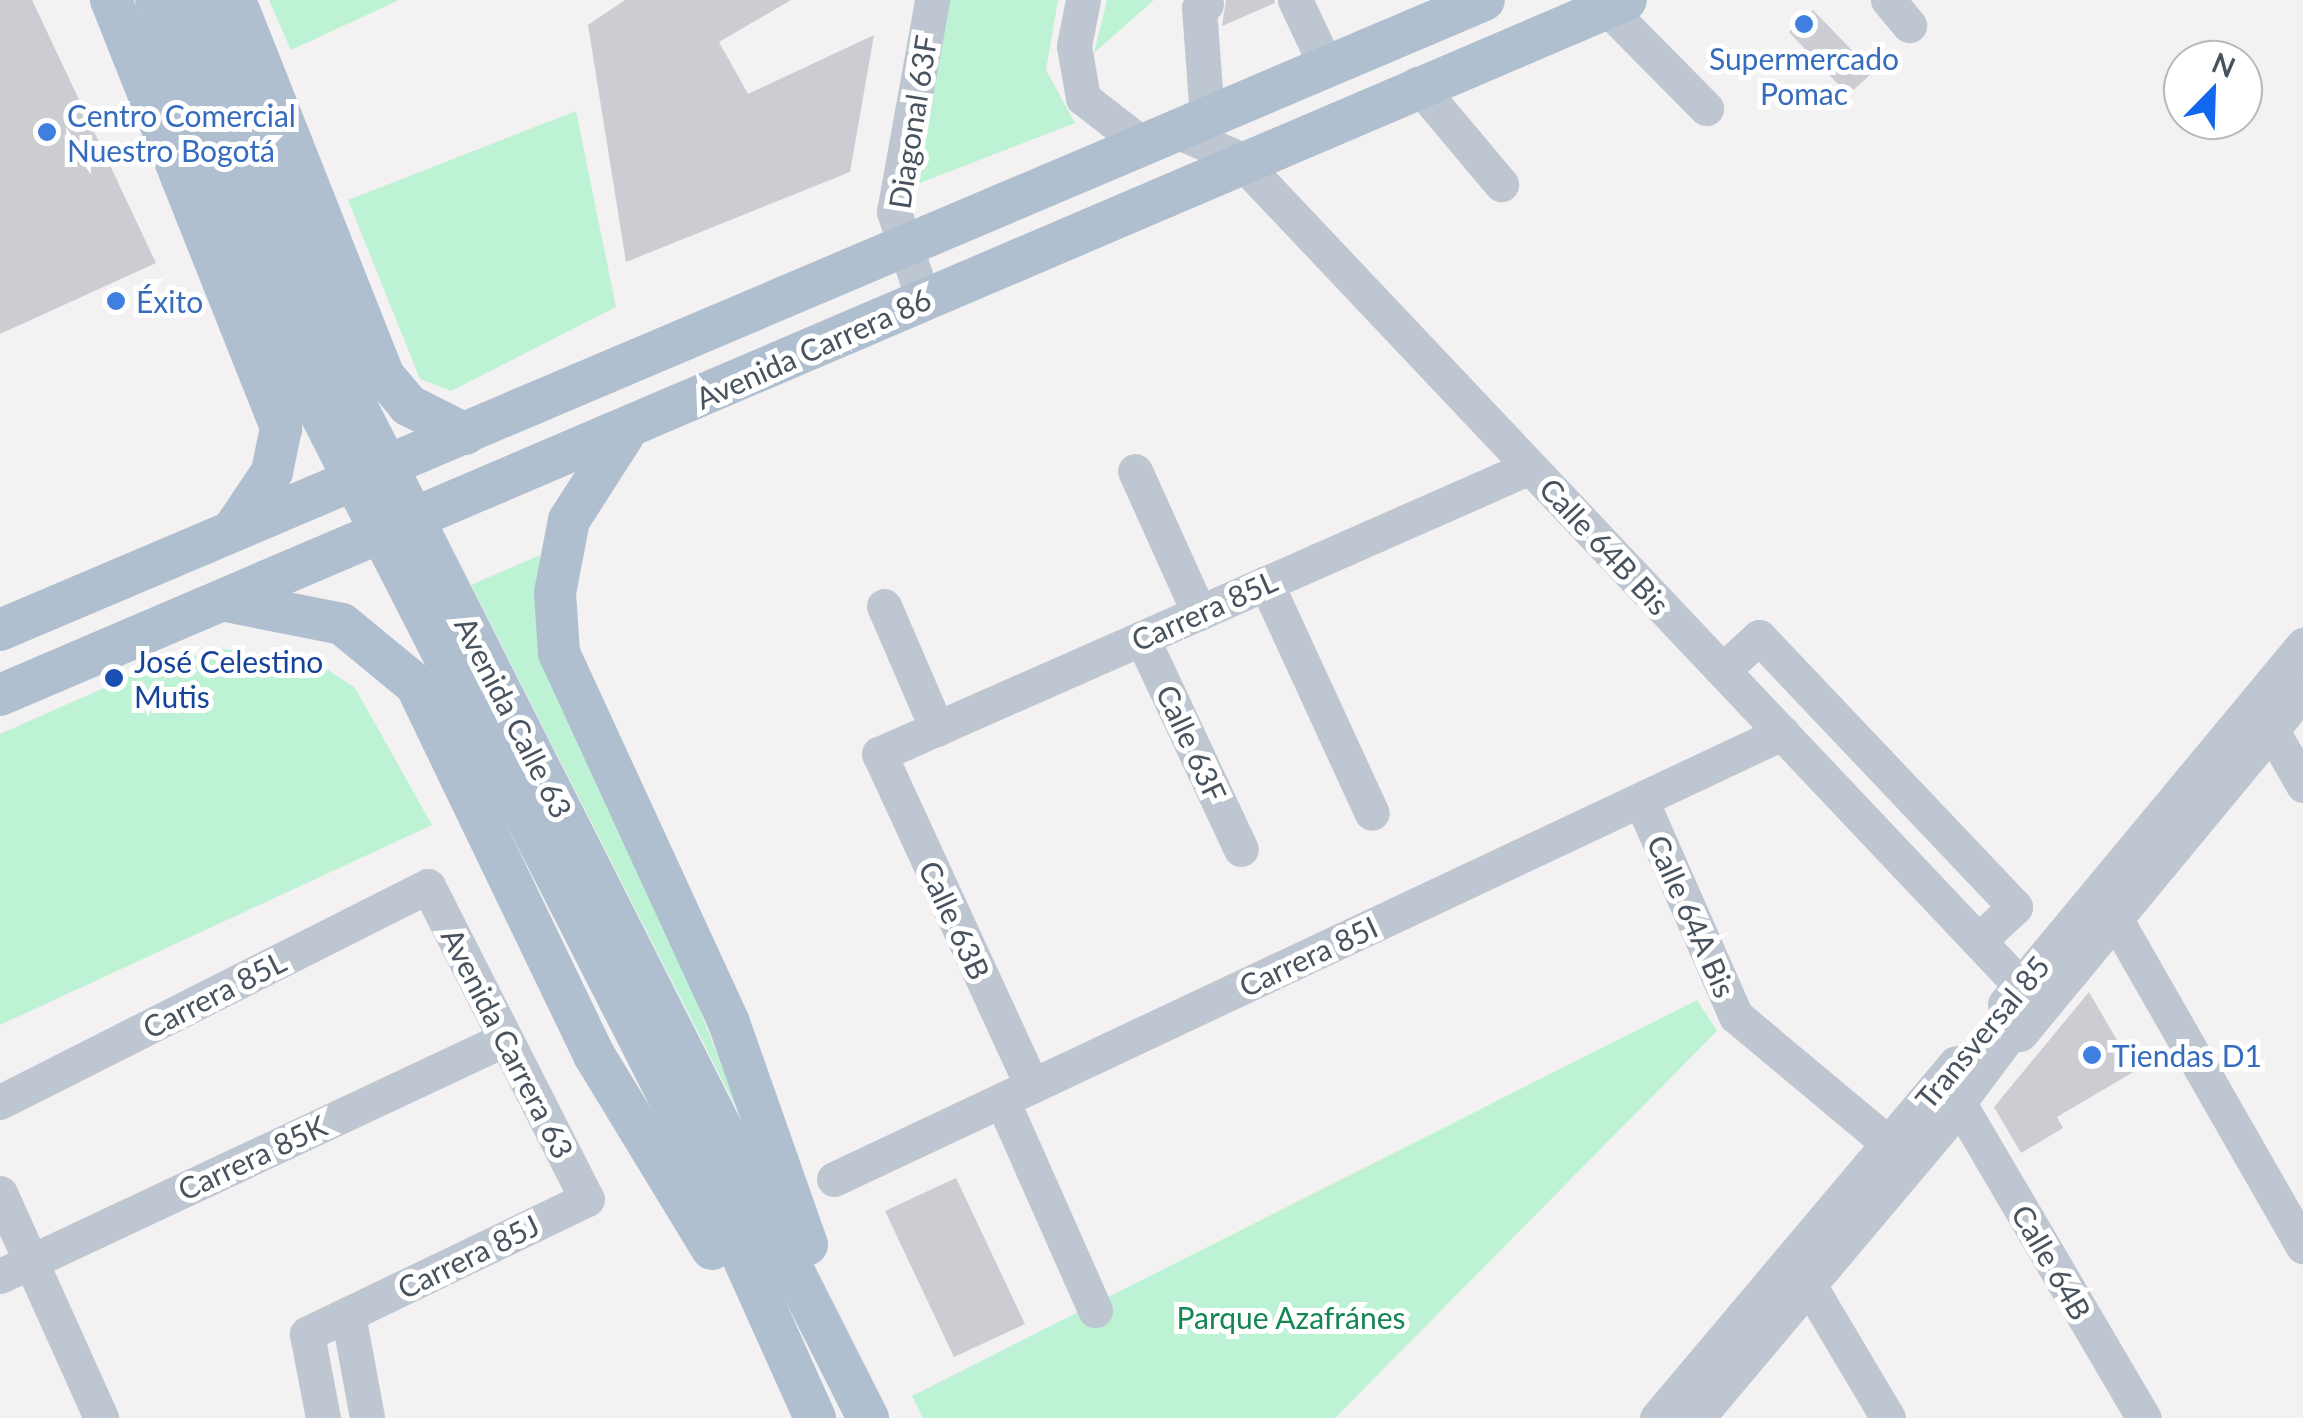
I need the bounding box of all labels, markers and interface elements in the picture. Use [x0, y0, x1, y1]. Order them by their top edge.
marker: Supermercado Pomac [1793, 13, 1815, 35]
street label: Diagonal 63F [881, 33, 943, 211]
place label: Supermercado Pomac [1709, 40, 1899, 110]
north arrow [2163, 40, 2263, 140]
text: N [2207, 44, 2241, 84]
place label: Centro Comercial Nuestro Bogotá [67, 97, 296, 168]
marker: Centro Comercial Nuestro Bogotá [36, 121, 58, 143]
street label: Avenida Carrera 86 [690, 280, 936, 416]
place label: Éxito [136, 283, 203, 319]
marker: Éxito [105, 290, 127, 312]
street label: Calle 64B Bis [1533, 470, 1677, 622]
street label: Carrera 85L [1126, 562, 1282, 658]
street label: Avenida Calle 63 [448, 610, 580, 824]
place label: José Celestino Mutis [134, 643, 323, 714]
marker: José Celestino Mutis [103, 667, 125, 689]
street label: Calle 63F [1149, 679, 1235, 807]
street label: Calle 64A Bis [1640, 829, 1744, 1003]
street label: Calle 63B [912, 855, 998, 985]
street label: Carrera 85I [1233, 908, 1383, 1004]
street label: Avenida Carrera 63 [434, 922, 582, 1164]
street label: Carrera 85L [137, 943, 291, 1045]
street label: Transversal 85 [1908, 948, 2056, 1116]
place label: Tiendas D1 [2112, 1037, 2262, 1073]
marker: Tiendas D1 [2081, 1044, 2103, 1066]
street label: Carrera 85K [172, 1107, 332, 1207]
street label: Calle 64B [2005, 1198, 2099, 1326]
street label: Carrera 85J [391, 1206, 545, 1306]
park label: Parque Azafránes [1176, 1299, 1406, 1335]

